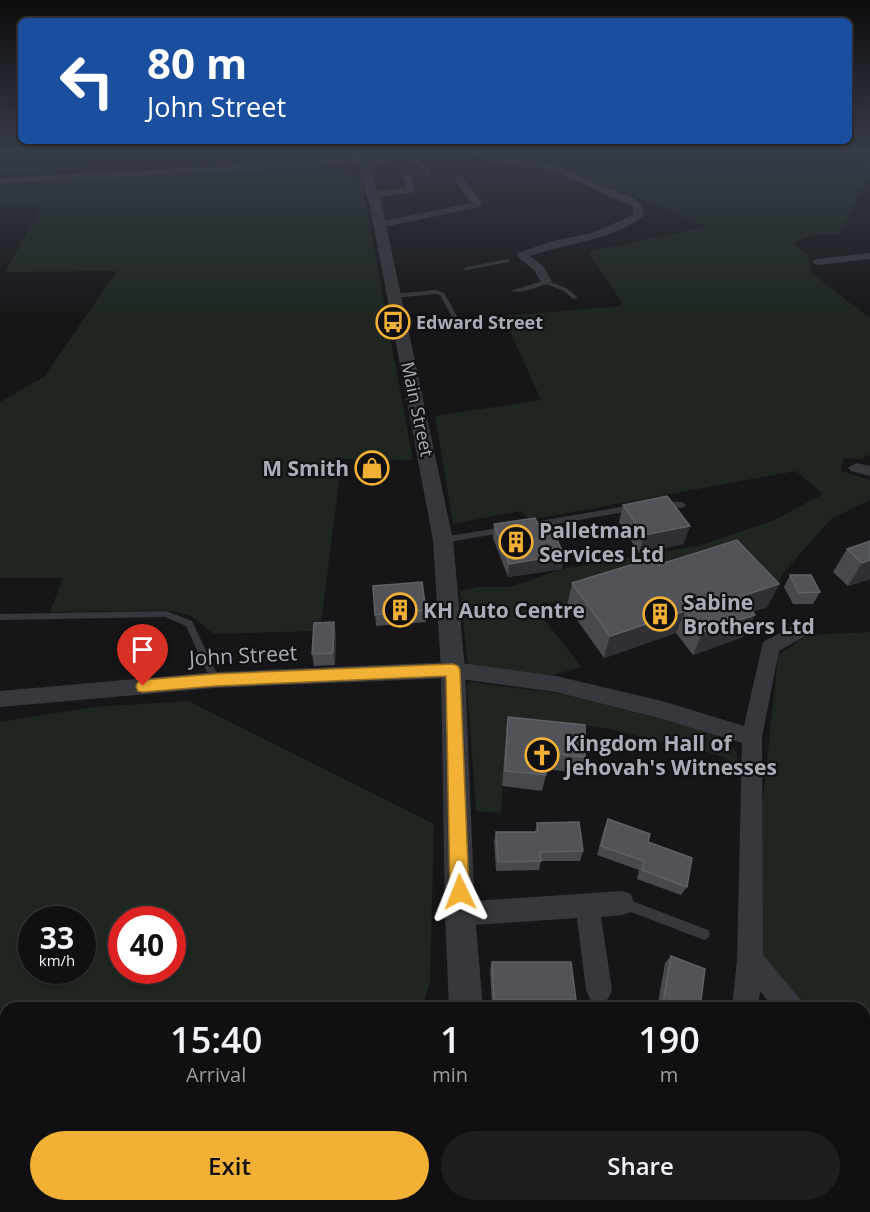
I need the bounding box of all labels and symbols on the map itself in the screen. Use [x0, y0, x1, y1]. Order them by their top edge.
bus stop icon: Edward Street [375, 304, 411, 340]
place label: Edward Street [416, 310, 543, 334]
street label: Main Street [396, 359, 440, 459]
shop icon: M Smith [354, 450, 390, 486]
place label: M Smith [262, 454, 349, 482]
place label: Palletman Services Ltd [539, 516, 664, 568]
building icon: Palletman Services Ltd [498, 524, 534, 560]
place label: Sabine Brothers Ltd [683, 588, 815, 640]
building icon: KH Auto Centre [382, 592, 418, 628]
place label: KH Auto Centre [423, 596, 585, 624]
building icon: Sabine Brothers Ltd [642, 596, 678, 632]
pin [117, 624, 168, 686]
street label: John Street [186, 638, 298, 672]
place label: Kingdom Hall of Jehovah's Witnesses [563, 729, 777, 781]
church icon: Kingdom Hall of Jehovah's Witnesses [524, 737, 560, 773]
position arrow [428, 860, 492, 924]
speed limit sign: 40 [108, 906, 186, 984]

